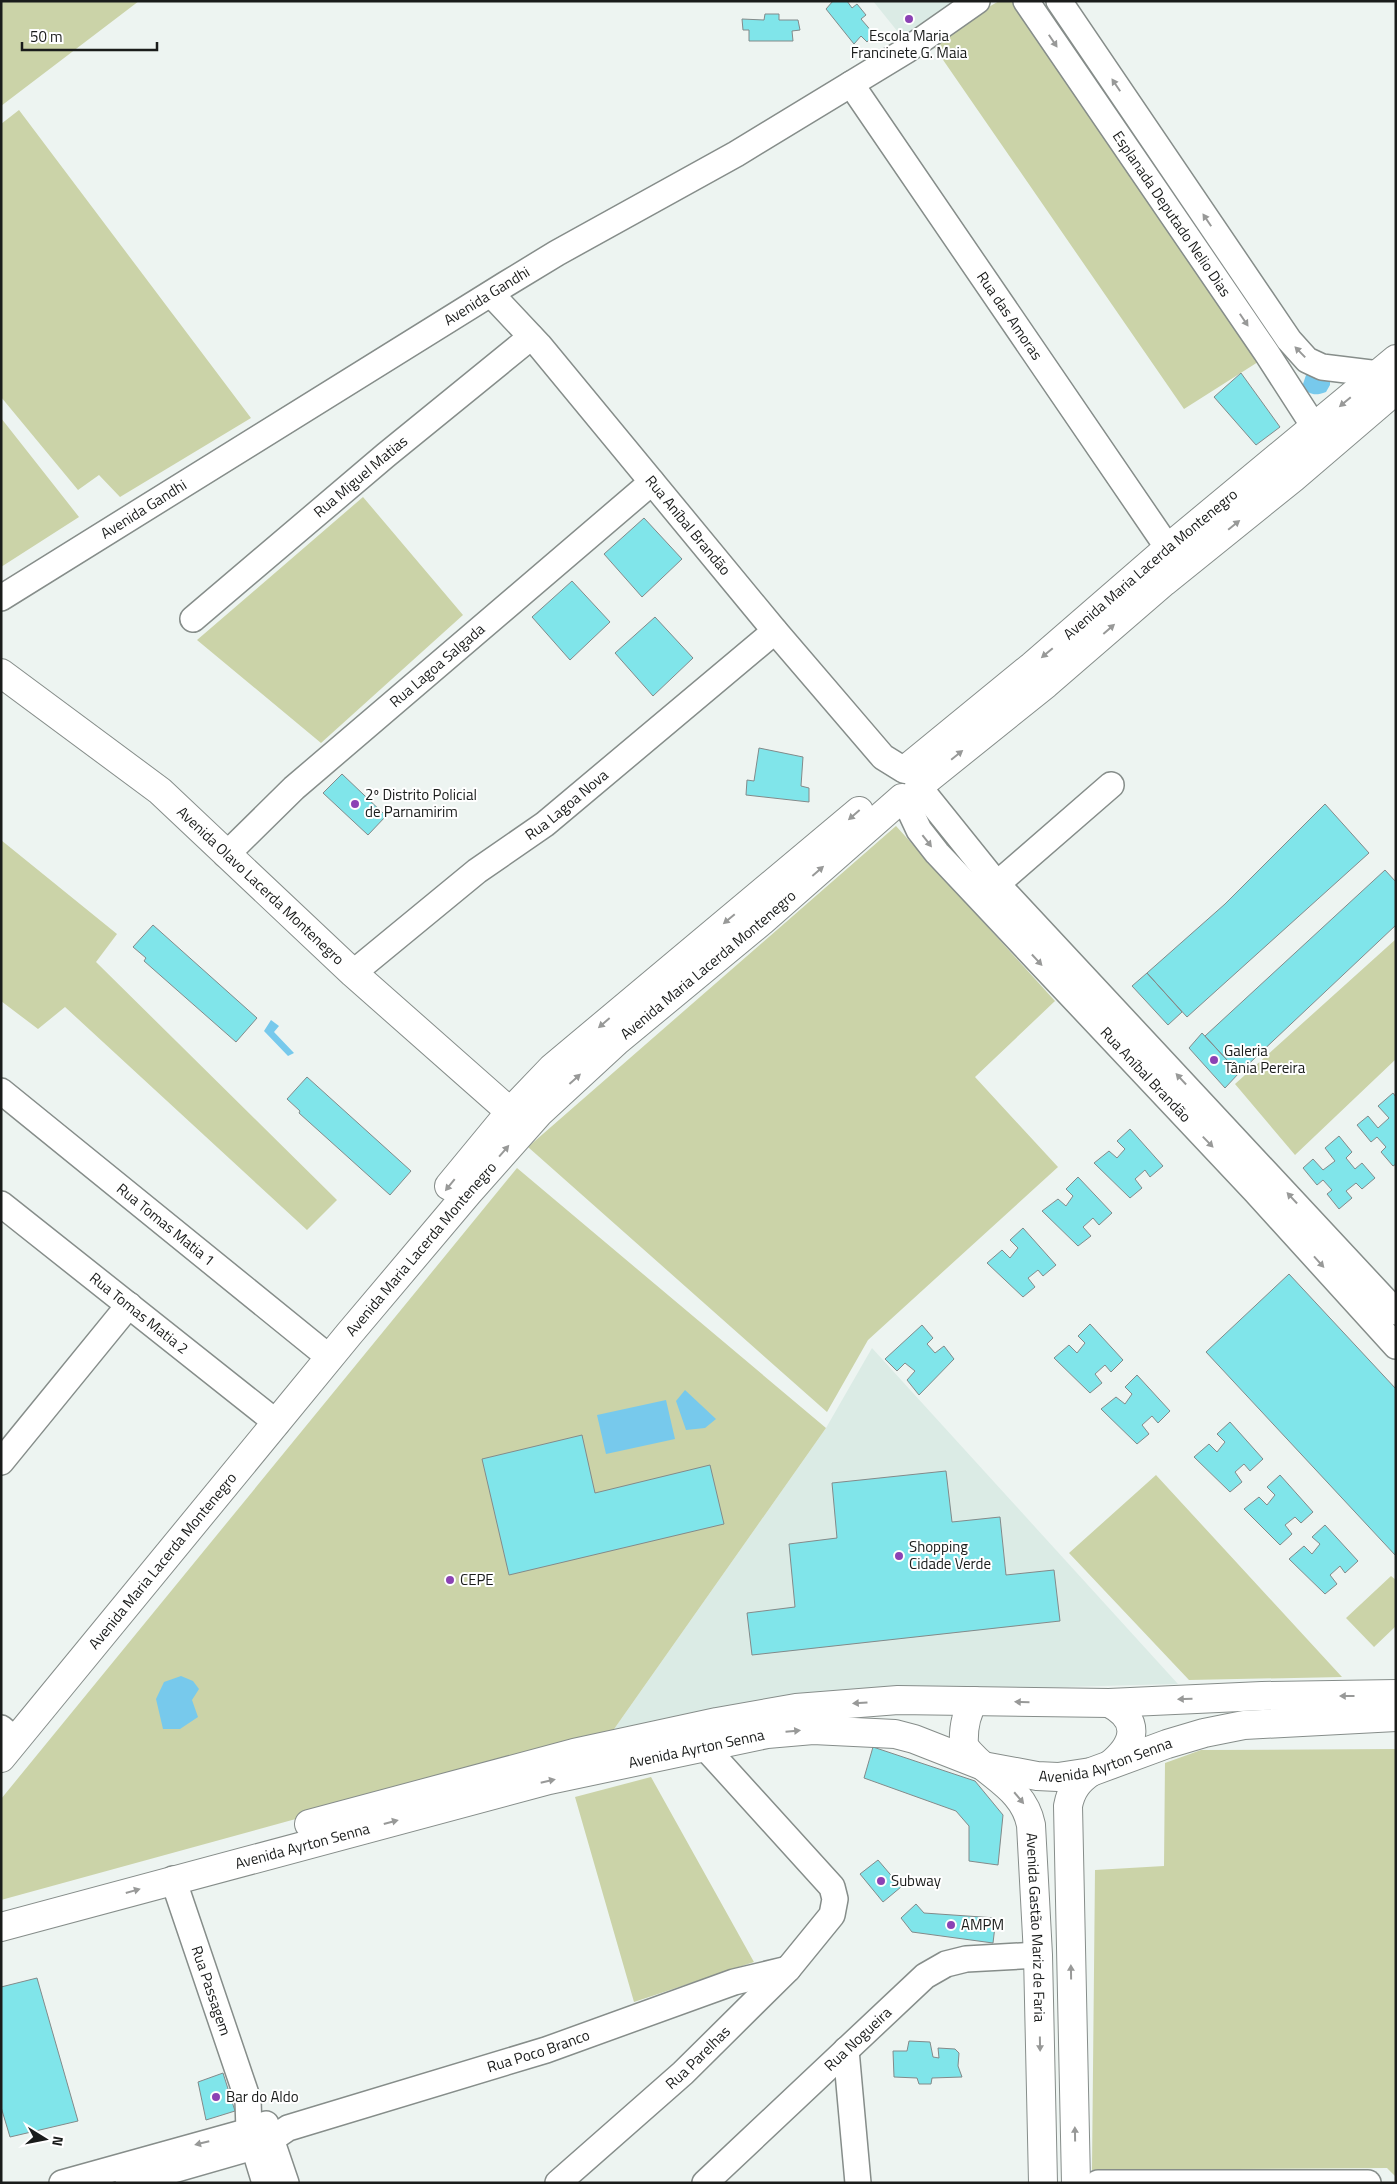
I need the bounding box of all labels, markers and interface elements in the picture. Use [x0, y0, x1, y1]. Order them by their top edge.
marker: Escola Maria Francinete G. Maia [903, 13, 915, 25]
scale bar [22, 20, 158, 52]
place label: Escola Maria Francinete G. Maia [851, 24, 968, 64]
text: 50 m [30, 25, 63, 48]
one-way arrow [1048, 35, 1058, 48]
one-way arrow [1111, 78, 1121, 92]
street label: Esplanada Deputado Nelio Dias [1107, 126, 1237, 301]
one-way arrow [1202, 213, 1212, 226]
street label: Avenida Gandhi [439, 260, 534, 331]
street label: Rua das Amoras [971, 267, 1048, 365]
one-way arrow [1239, 313, 1249, 327]
one-way arrow [1294, 347, 1306, 359]
one-way arrow [1339, 396, 1351, 407]
street label: Rua Miguel Matias [308, 430, 413, 523]
street label: Rua Aníbal Brandão [640, 470, 737, 580]
street label: Avenida Gandhi [96, 473, 191, 544]
street label: Avenida Maria Lacerda Montenegro [1058, 483, 1243, 645]
one-way arrow [1227, 519, 1240, 530]
street label: Rua Lagoa Salgada [384, 617, 490, 713]
one-way arrow [1103, 623, 1115, 635]
one-way arrow [1041, 648, 1054, 659]
one-way arrow [951, 750, 964, 761]
street label: Rua Lagoa Nova [520, 763, 613, 846]
place label: 2º Distrito Policial de Parnamirim [365, 783, 477, 823]
marker: 2º Distrito Policial de Parnamirim [349, 798, 361, 810]
street label: Avenida Olavo Lacerda Montenegro [172, 801, 350, 970]
one-way arrow [848, 809, 860, 821]
one-way arrow [922, 834, 933, 847]
one-way arrow [812, 866, 825, 877]
street label: Avenida Maria Lacerda Montenegro [615, 884, 801, 1045]
one-way arrow [723, 914, 736, 925]
one-way arrow [1031, 954, 1043, 966]
one-way arrow [598, 1017, 610, 1028]
street label: Rua Aníbal Brandão [1095, 1021, 1197, 1128]
place label: Galeria Tânia Pereira [1224, 1039, 1306, 1079]
marker: Galeria Tânia Pereira [1208, 1054, 1220, 1066]
one-way arrow [568, 1073, 580, 1085]
one-way arrow [1175, 1074, 1187, 1086]
one-way arrow [1202, 1136, 1214, 1148]
one-way arrow [499, 1144, 510, 1157]
street label: Avenida Maria Lacerda Montenegro [340, 1156, 502, 1341]
street label: Rua Tomas Matia 1 [112, 1177, 220, 1271]
one-way arrow [444, 1179, 455, 1192]
one-way arrow [1286, 1193, 1298, 1205]
one-way arrow [1313, 1255, 1325, 1267]
street label: Rua Tomas Matia 2 [85, 1266, 194, 1360]
street label: Avenida Maria Lacerda Montenegro [83, 1467, 242, 1654]
place label: Shopping Cidade Verde [909, 1535, 991, 1575]
marker: Shopping Cidade Verde [893, 1550, 905, 1562]
place label: CEPE [460, 1568, 494, 1591]
marker: CEPE [444, 1574, 456, 1586]
one-way arrow [1339, 1692, 1355, 1700]
one-way arrow [1176, 1695, 1192, 1703]
one-way arrow [1014, 1697, 1030, 1705]
one-way arrow [852, 1699, 868, 1707]
street label: Avenida Ayrton Senna [626, 1723, 767, 1774]
one-way arrow [786, 1727, 802, 1735]
street label: Avenida Ayrton Senna [1038, 1731, 1175, 1788]
one-way arrow [541, 1777, 556, 1785]
one-way arrow [1014, 1791, 1025, 1804]
street label: Avenida Ayrton Senna [232, 1817, 373, 1875]
one-way arrow [384, 1817, 399, 1825]
street label: Avenida Gastão Mariz de Faria [1020, 1832, 1051, 2023]
place label: Subway [891, 1869, 941, 1892]
marker: Subway [875, 1875, 887, 1887]
one-way arrow [125, 1886, 140, 1894]
place label: AMPM [961, 1913, 1004, 1936]
marker: AMPM [945, 1919, 957, 1931]
street label: Rua Passagem [185, 1943, 237, 2039]
one-way arrow [1067, 1963, 1075, 1979]
street label: Rua Nogueira [819, 2001, 897, 2076]
street label: Rua Parelhas [660, 2020, 736, 2094]
street label: Rua Poco Branco [484, 2023, 593, 2078]
one-way arrow [1036, 2037, 1044, 2053]
place label: Bar do Aldo [226, 2085, 299, 2108]
marker: Bar do Aldo [210, 2091, 222, 2103]
north arrow [20, 2114, 70, 2164]
one-way arrow [1071, 2126, 1079, 2142]
text: N [47, 2135, 69, 2148]
one-way arrow [194, 2139, 209, 2147]

